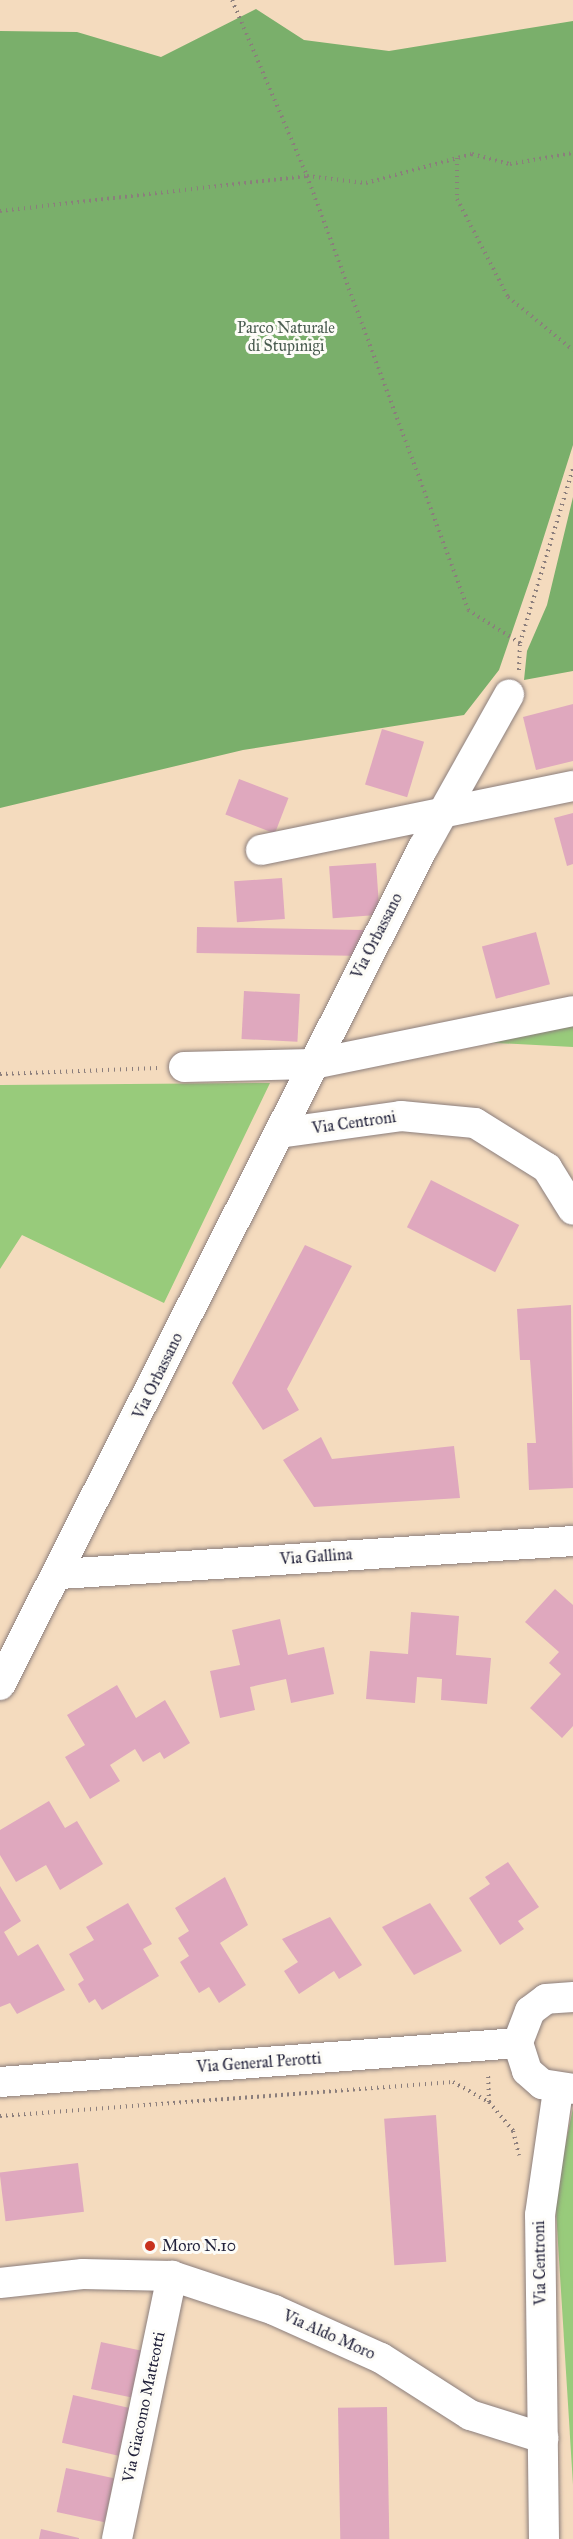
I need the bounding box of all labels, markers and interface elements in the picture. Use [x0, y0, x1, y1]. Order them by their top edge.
park label: Parco Naturale di Stupinigi [237, 318, 335, 356]
street label: Via Orbassano [347, 890, 407, 982]
street label: Via Centroni [311, 1108, 397, 1138]
street label: Via Orbassano [129, 1330, 187, 1422]
street label: Via Gallina [279, 1545, 353, 1569]
street label: Via General Perotti [196, 2049, 322, 2077]
street label: Via Centroni [530, 2220, 550, 2306]
place label: Moro N.10 [162, 2236, 236, 2256]
marker: Moro N.10 [143, 2239, 157, 2253]
street label: Via Aldo Moro [280, 2306, 378, 2364]
street label: Via Giacomo Matteotti [119, 2330, 169, 2484]

